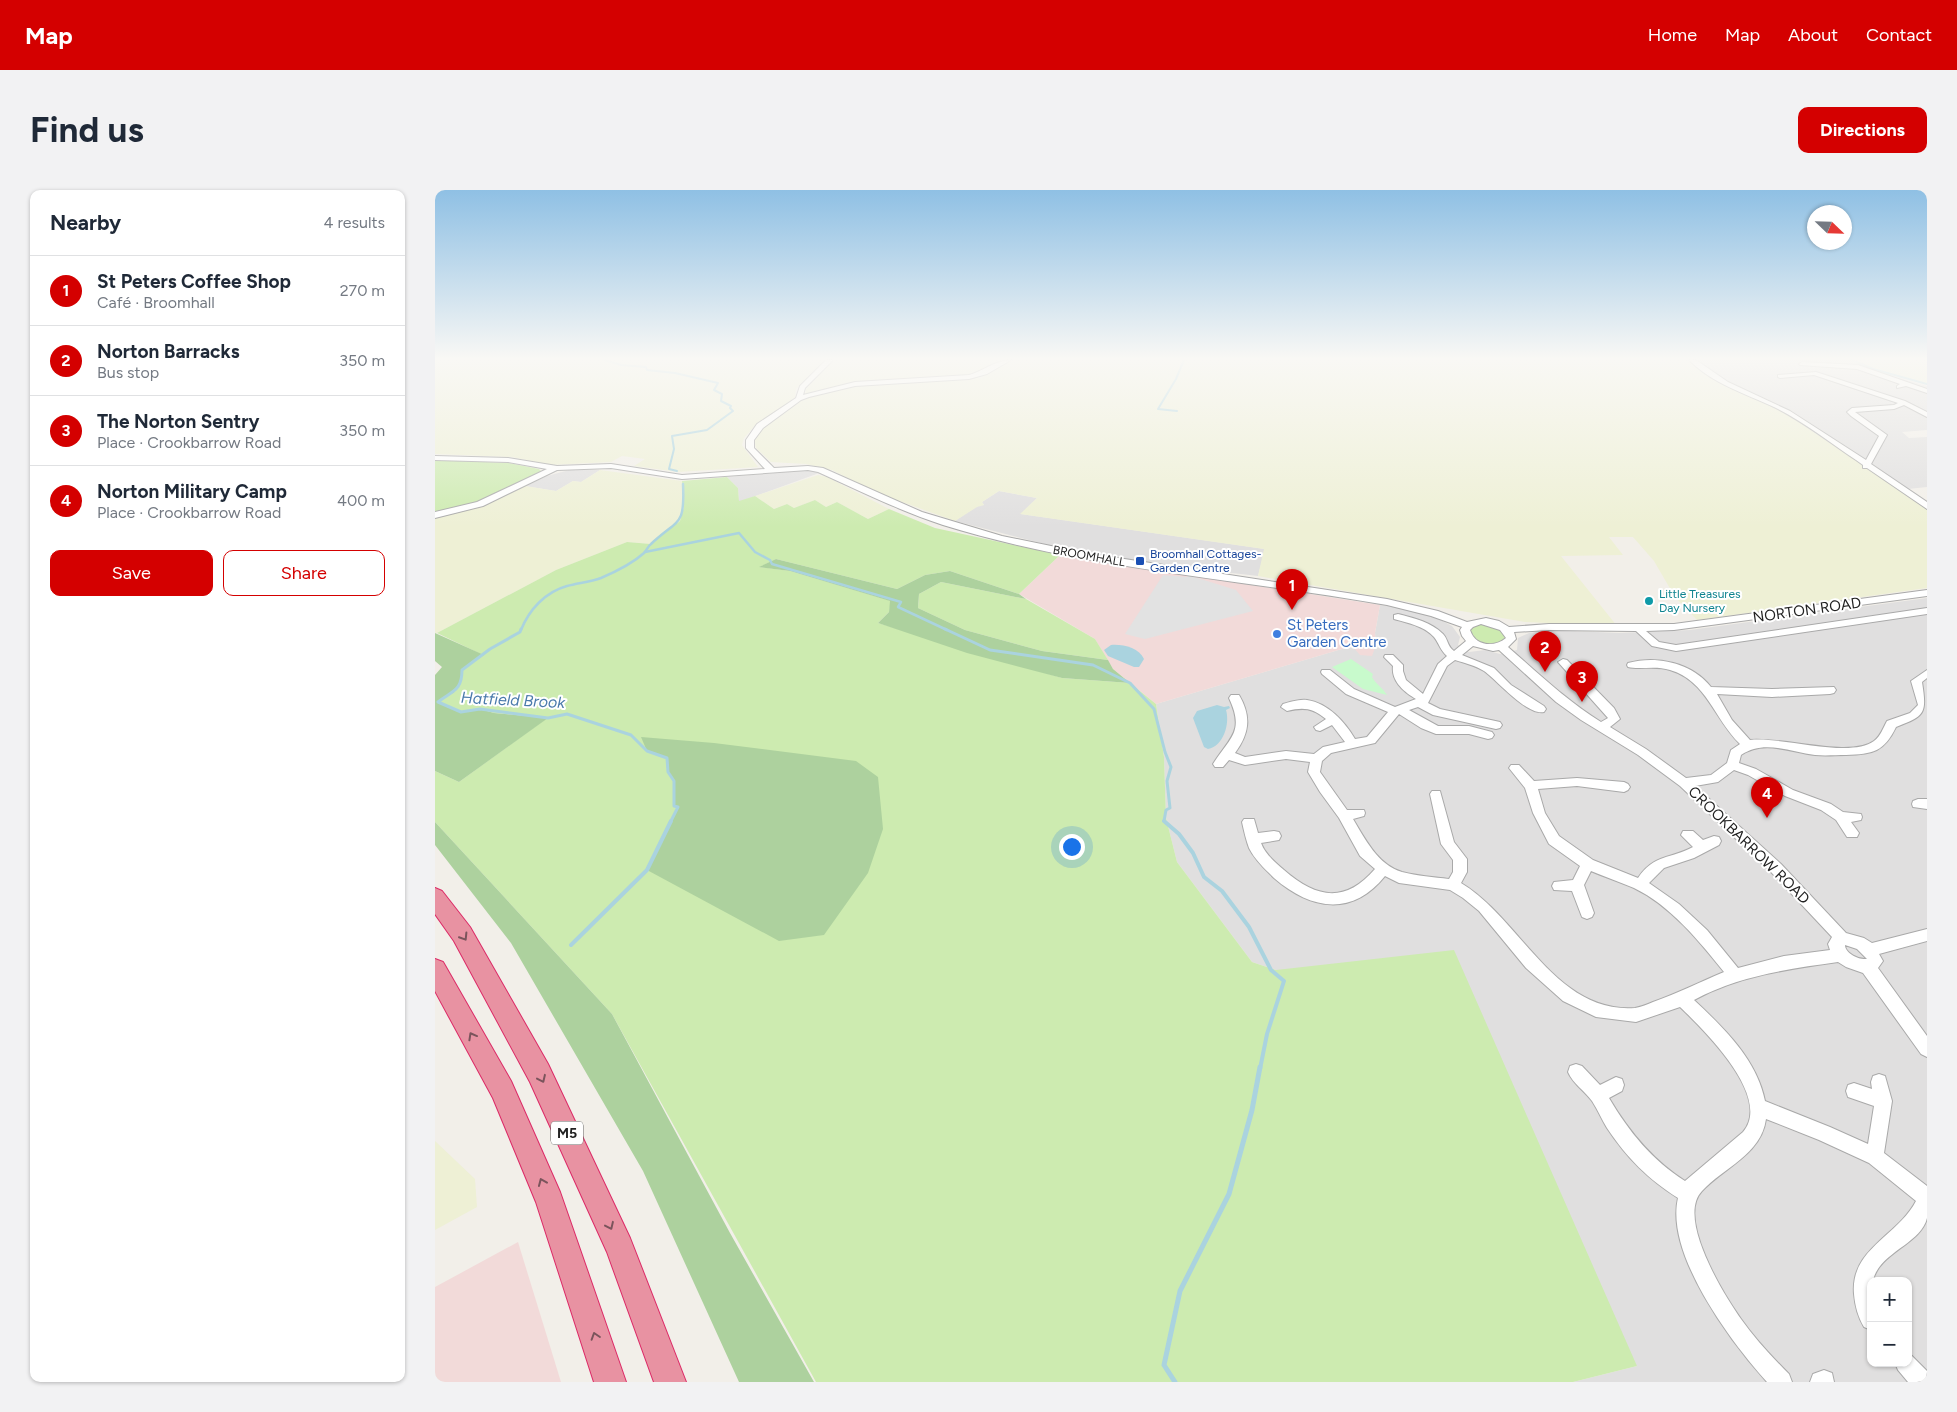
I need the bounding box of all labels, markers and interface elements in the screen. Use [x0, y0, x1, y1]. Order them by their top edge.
text: Map [25, 21, 73, 50]
text: Home [1648, 24, 1697, 46]
text: Map [1725, 24, 1760, 46]
text: About [1788, 24, 1838, 46]
text: Contact [1866, 24, 1932, 46]
button: Directions [1798, 107, 1927, 153]
text: Find us [30, 109, 144, 151]
north arrow [1807, 205, 1852, 250]
text: Nearby [50, 210, 121, 235]
text: 4 results [324, 213, 385, 232]
text: St Peters Coffee Shop [97, 270, 291, 293]
text: 1 [63, 281, 69, 300]
text: 270 m [340, 281, 385, 300]
text: Café · Broomhall [97, 293, 215, 312]
text: Norton Barracks [97, 340, 239, 363]
text: 2 [61, 351, 71, 370]
text: 350 m [339, 351, 385, 370]
text: Bus stop [97, 363, 159, 382]
text: The Norton Sentry [97, 410, 259, 433]
text: 3 [62, 421, 70, 440]
text: 350 m [339, 421, 385, 440]
text: Place · Crookbarrow Road [97, 433, 281, 452]
text: Norton Military Camp [97, 480, 287, 503]
text: 4 [61, 491, 71, 510]
text: 400 m [337, 491, 385, 510]
text: Place · Crookbarrow Road [97, 503, 281, 522]
street label: BROOMHALL [1052, 543, 1127, 569]
place label: Broomhall Cottages- Garden Centre [1150, 547, 1262, 575]
button: Save [50, 550, 213, 596]
button: Share [223, 550, 385, 596]
marker: Broomhall Cottages- Garden Centre [1134, 555, 1146, 567]
pin: 1 [1276, 569, 1308, 610]
place label: Little Treasures Day Nursery [1659, 587, 1741, 615]
street label: NORTON ROAD [1752, 593, 1862, 627]
marker: Little Treasures Day Nursery [1643, 595, 1655, 607]
place label: St Peters Garden Centre [1287, 616, 1386, 651]
marker: St Peters Garden Centre [1271, 628, 1283, 640]
pin: 2 [1529, 631, 1561, 672]
pin: 3 [1566, 661, 1598, 702]
water label: Hatfield Brook [460, 688, 567, 712]
pin: 4 [1751, 777, 1783, 818]
street label: CROOKBARROW ROAD [1685, 782, 1813, 908]
your location [1059, 834, 1085, 860]
one-way arrow [457, 931, 467, 940]
one-way arrow [468, 1032, 478, 1041]
one-way arrow [536, 1074, 546, 1083]
road number: M5 [551, 1121, 583, 1144]
one-way arrow [537, 1178, 548, 1187]
one-way arrow [604, 1221, 614, 1230]
map controls [1867, 1277, 1912, 1367]
button: + [1867, 1277, 1912, 1322]
button: − [1867, 1322, 1912, 1367]
one-way arrow [591, 1332, 601, 1340]

